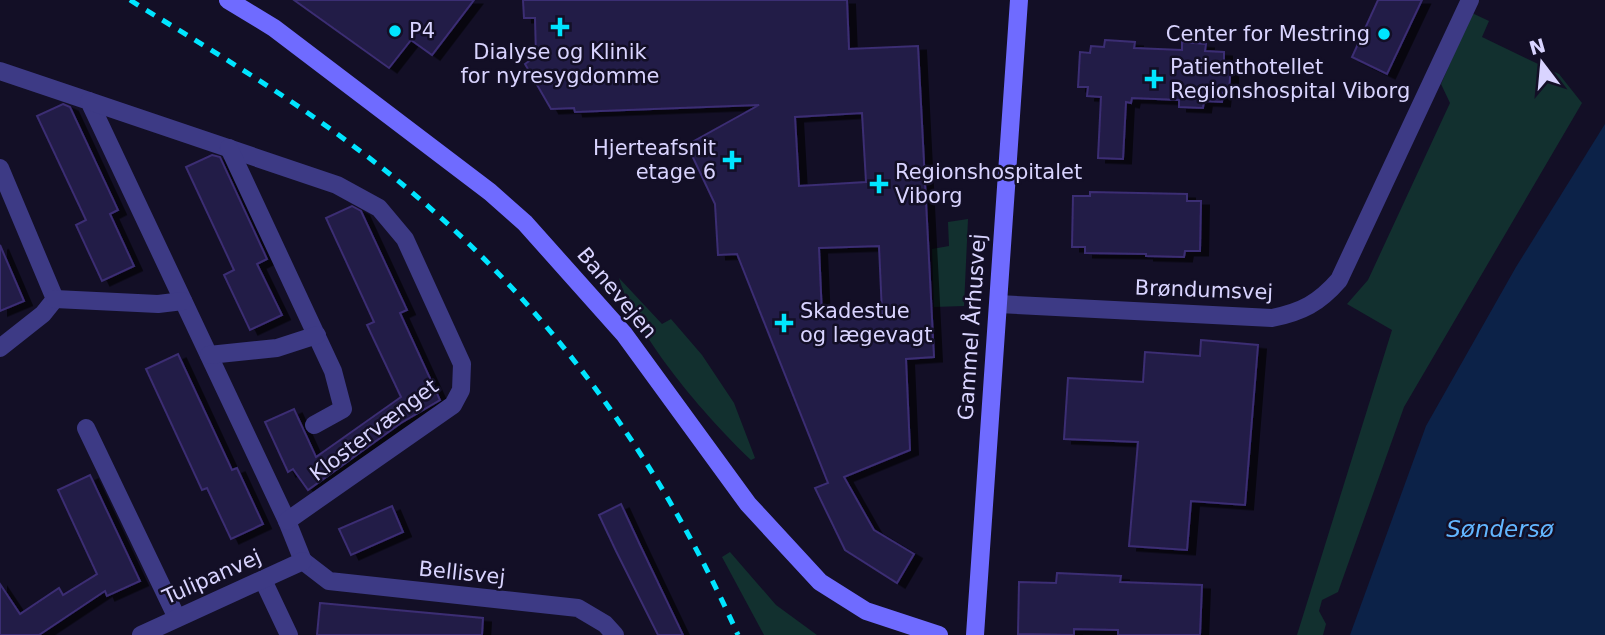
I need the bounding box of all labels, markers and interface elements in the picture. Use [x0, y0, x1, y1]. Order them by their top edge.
marker: Dialyse og Klinik for nyresygdomme [550, 17, 570, 37]
place label: P4 [409, 19, 435, 43]
place label: Center for Mestring [1166, 22, 1370, 46]
marker: P4 [387, 23, 403, 39]
marker: Center for Mestring [1376, 26, 1392, 42]
north arrow [1507, 28, 1577, 98]
text: N [1527, 34, 1548, 59]
place label: Dialyse og Klinik for nyresygdomme [460, 40, 660, 88]
place label: Patienthotellet Regionshospital Viborg [1170, 55, 1410, 103]
marker: Patienthotellet Regionshospital Viborg [1144, 69, 1164, 89]
place label: Hjerteafsnit etage 6 [593, 136, 716, 184]
marker: Hjerteafsnit etage 6 [722, 150, 742, 170]
place label: Regionshospitalet Viborg [895, 160, 1082, 208]
marker: Regionshospitalet Viborg [869, 174, 889, 194]
street label: Gammel Århusvej [952, 233, 990, 421]
street label: Banevejen [572, 243, 662, 343]
street label: Brøndumsvej [1134, 276, 1274, 304]
place label: Skadestue og lægevagt [800, 299, 932, 347]
marker: Skadestue og lægevagt [774, 313, 794, 333]
street label: Klostervænget [305, 374, 443, 486]
water label: Søndersø [1446, 516, 1555, 542]
street label: Tulipanvej [158, 545, 265, 610]
street label: Bellisvej [418, 557, 506, 589]

